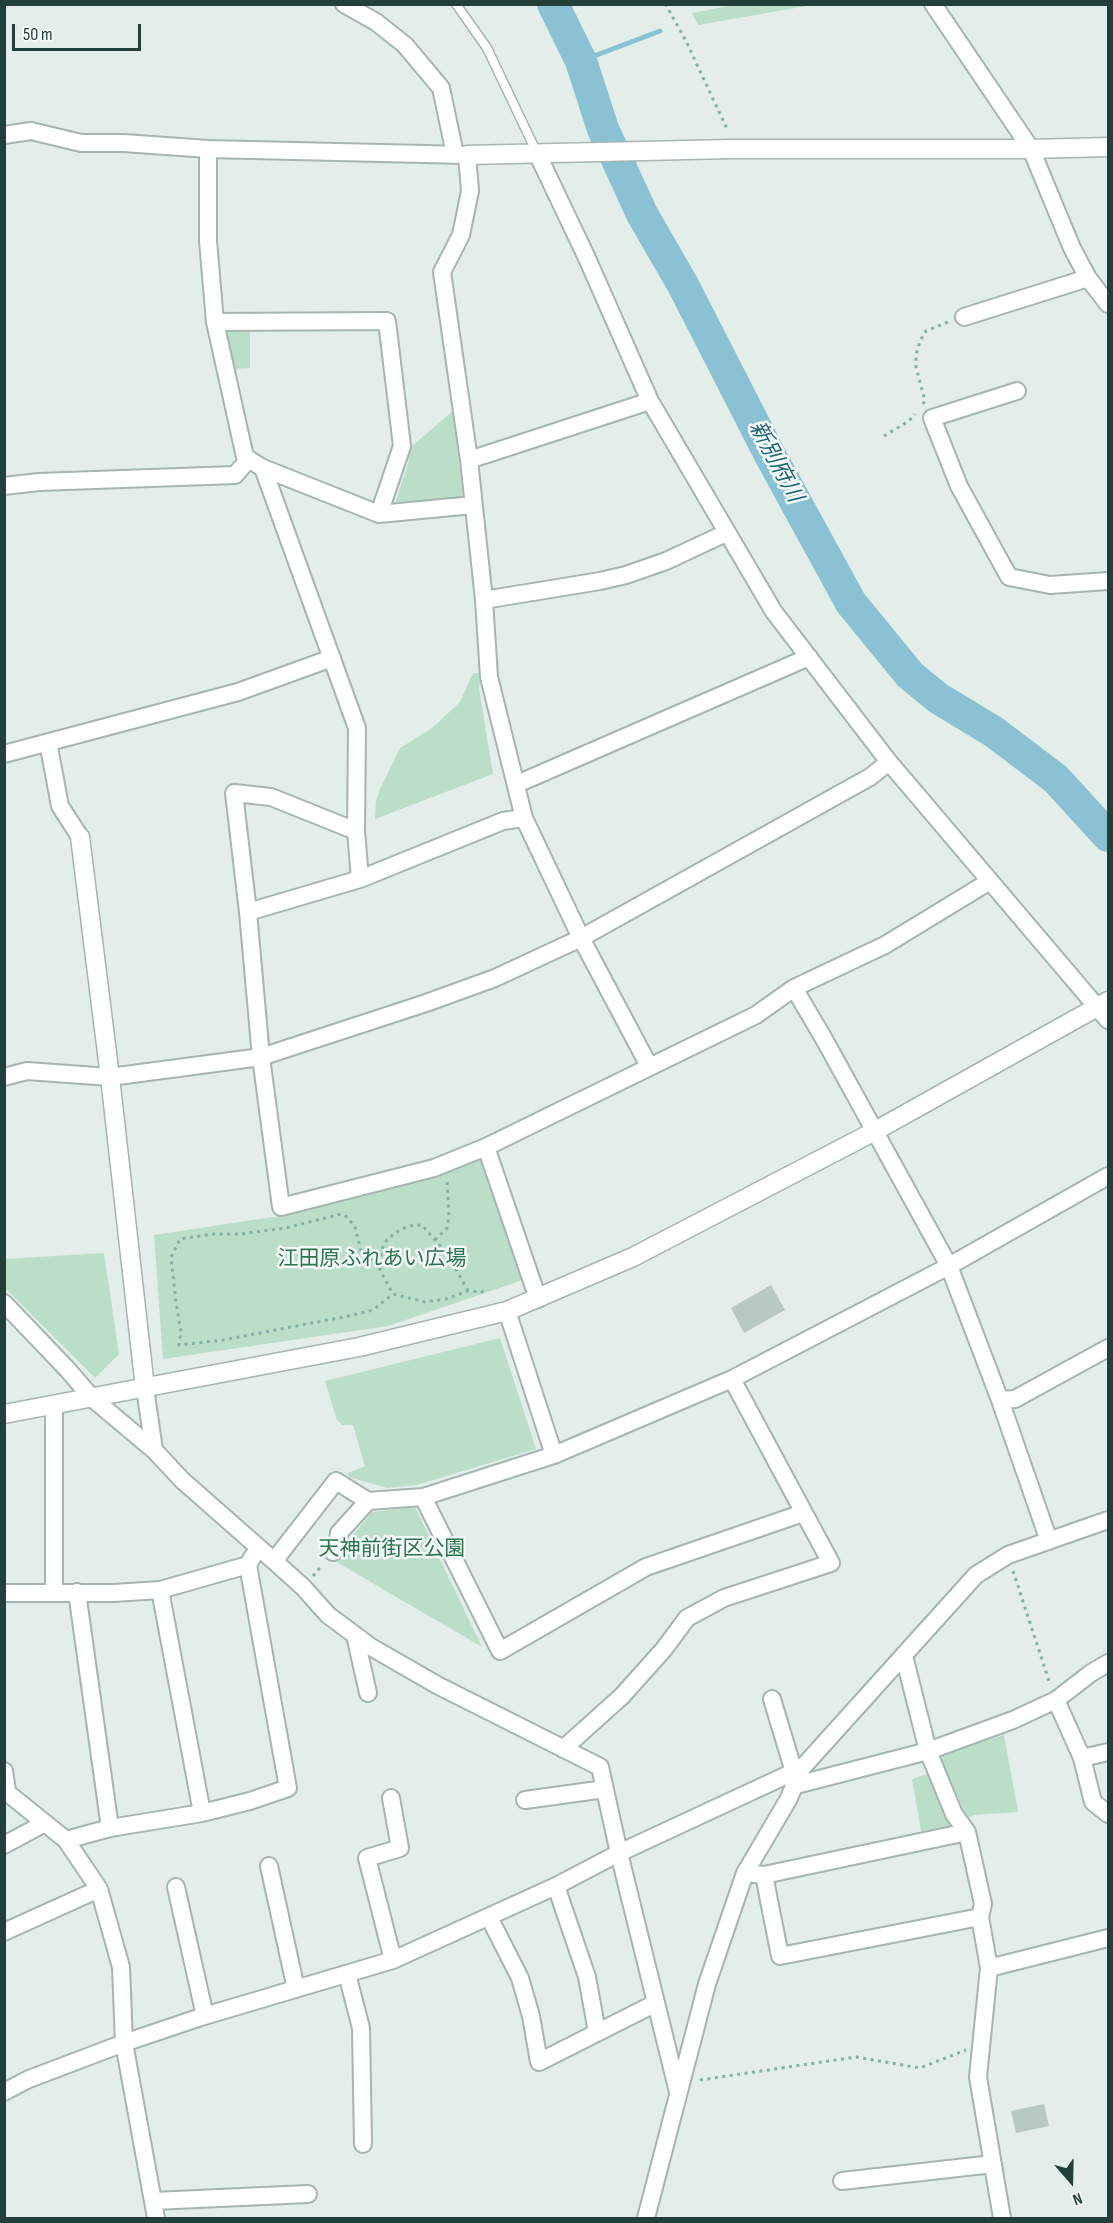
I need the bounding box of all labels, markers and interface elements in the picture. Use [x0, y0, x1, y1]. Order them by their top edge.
scale bar [15, 12, 144, 50]
text: 50 m [23, 24, 53, 45]
water label: 新別府川 [743, 417, 807, 507]
park label: 江田原ふれあい広場 [278, 1247, 466, 1273]
park label: 天神前街区公園 [319, 1537, 465, 1563]
north arrow [1041, 2151, 1101, 2211]
text: N [1070, 2188, 1085, 2209]

